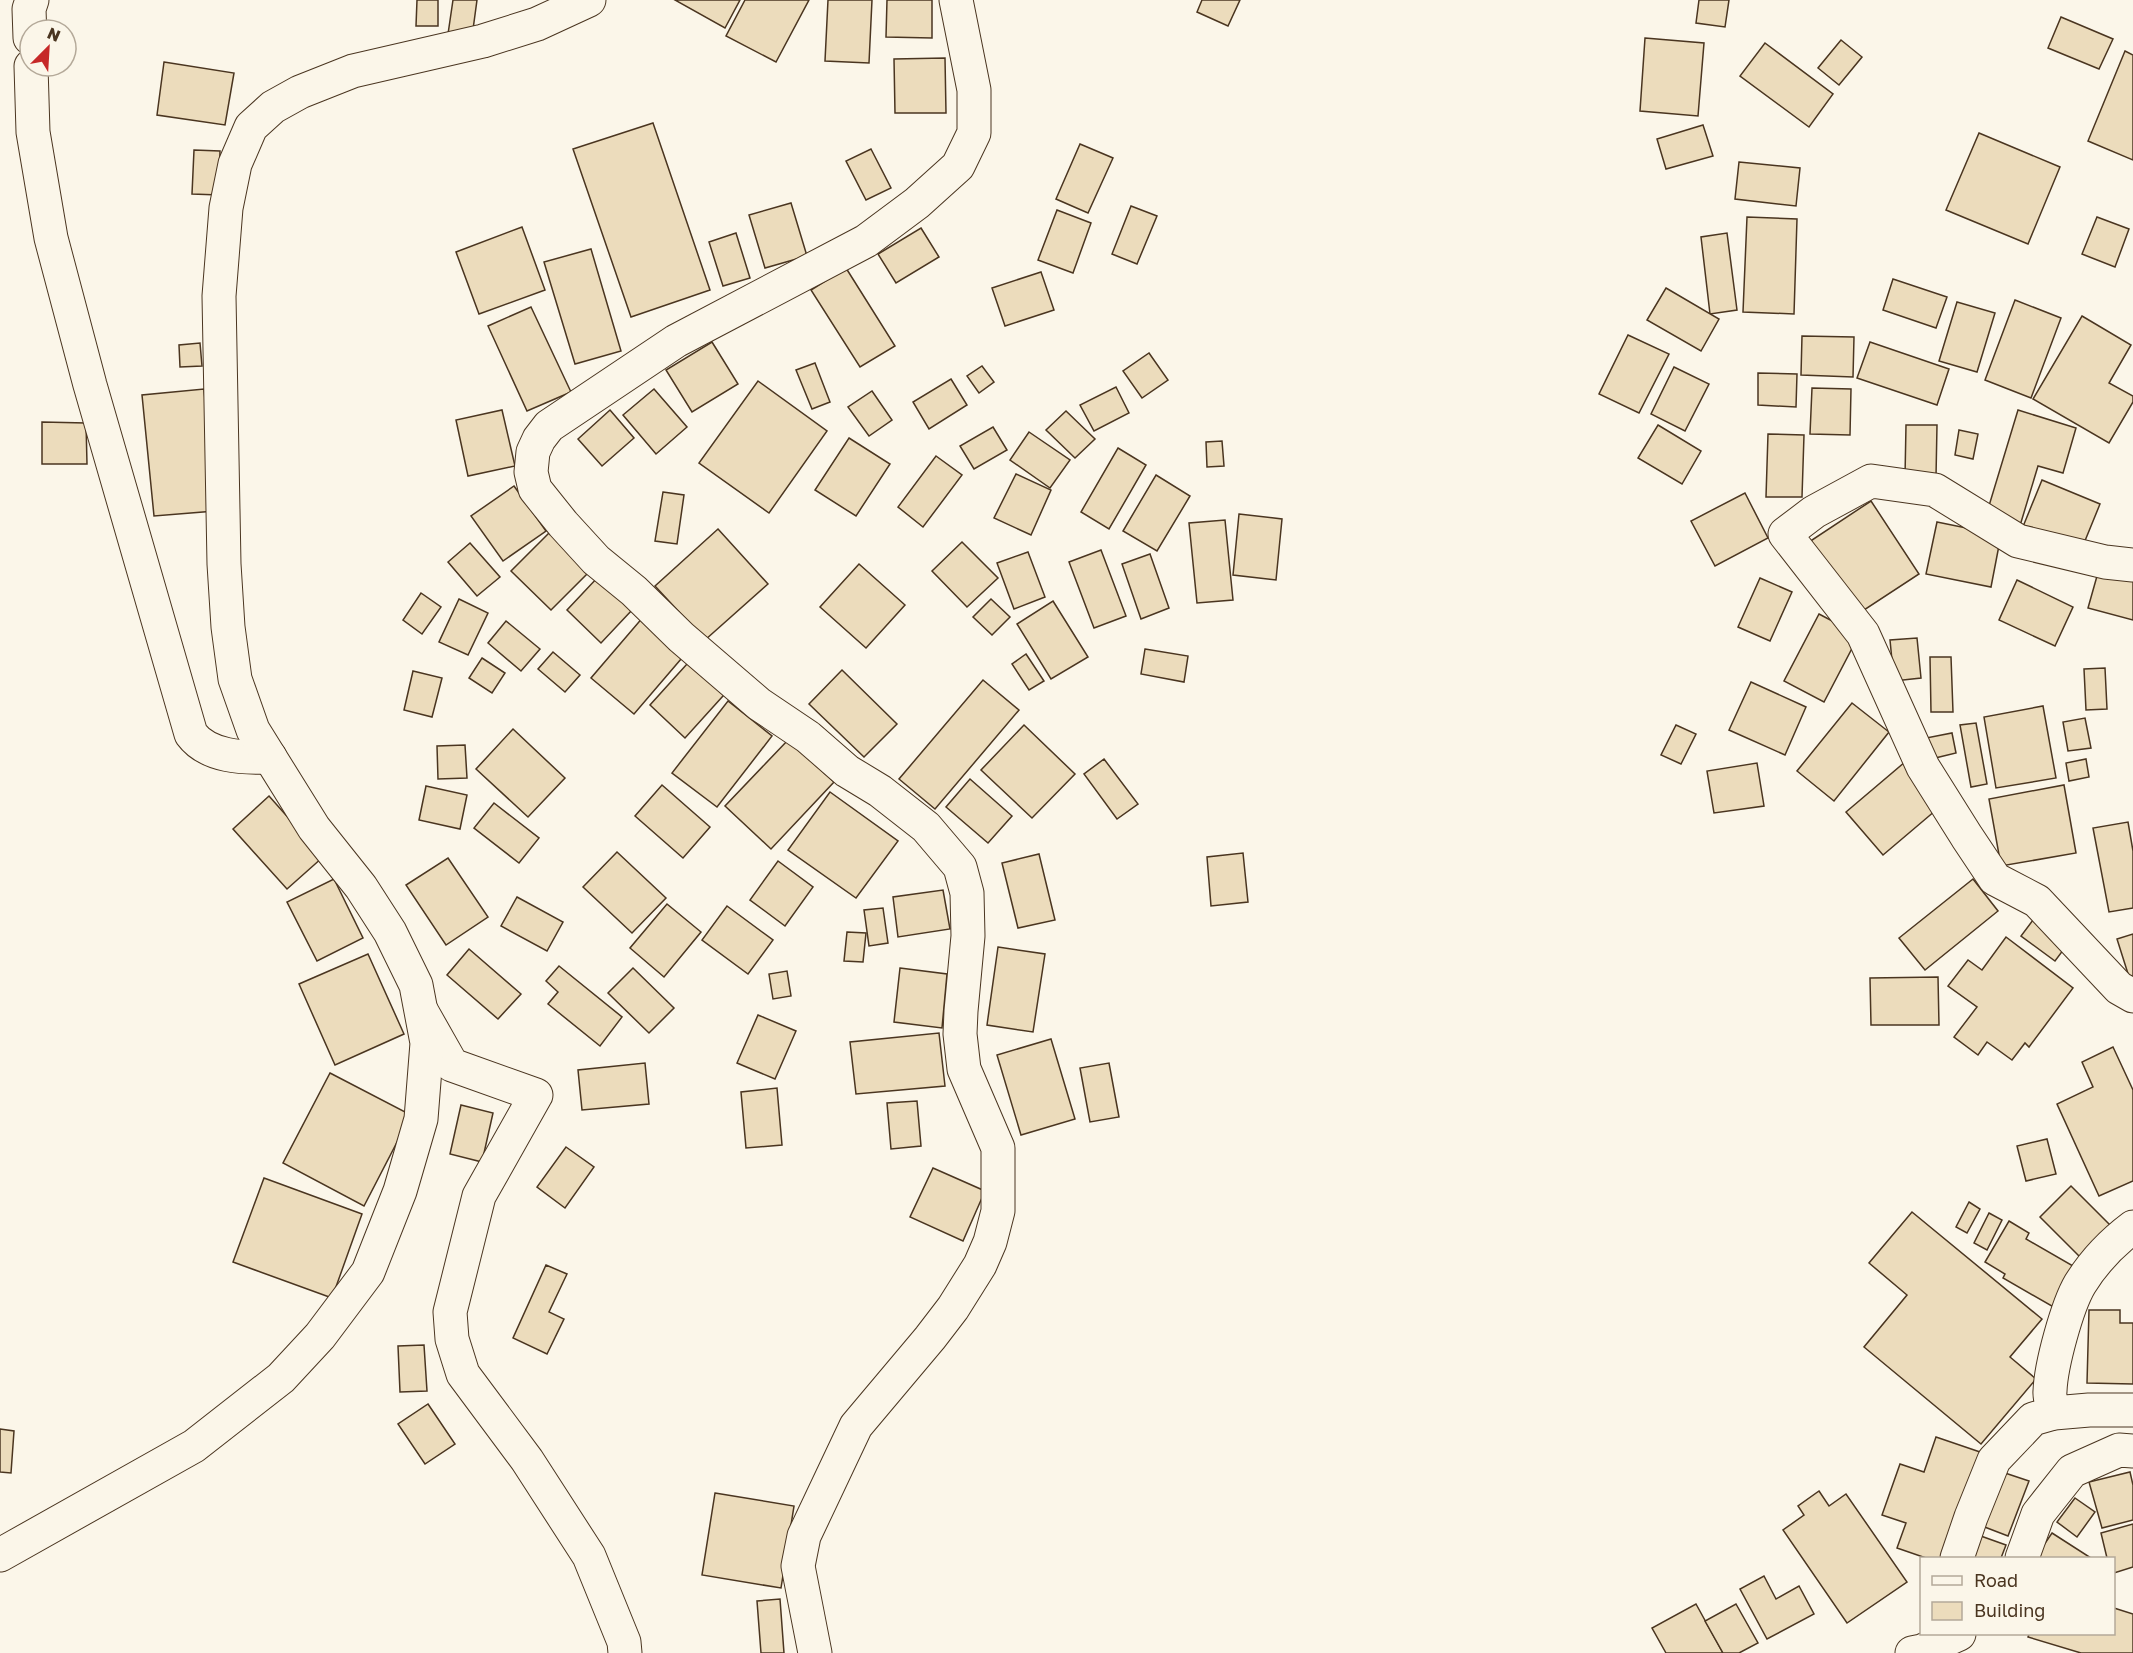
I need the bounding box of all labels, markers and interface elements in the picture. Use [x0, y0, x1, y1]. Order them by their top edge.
north arrow [18, 18, 78, 78]
text: N [44, 23, 64, 46]
legend [1920, 1557, 2115, 1635]
text: Road [1974, 1569, 2018, 1591]
text: Building [1974, 1599, 2045, 1621]

